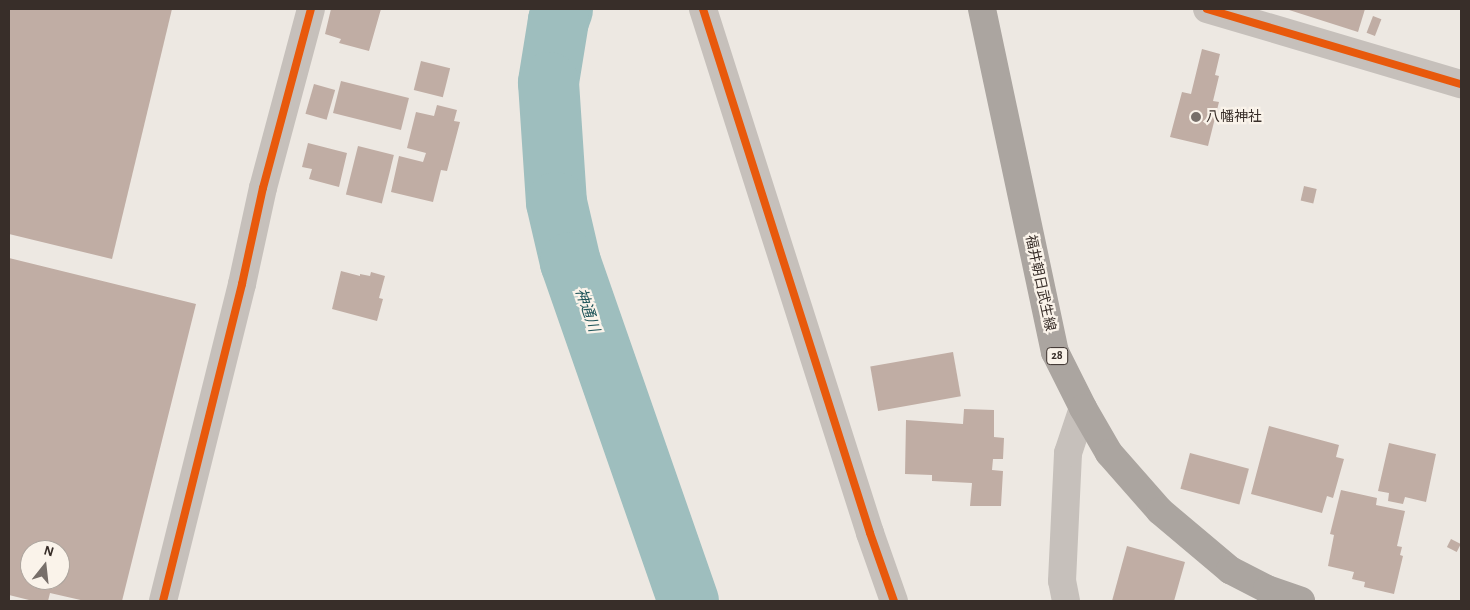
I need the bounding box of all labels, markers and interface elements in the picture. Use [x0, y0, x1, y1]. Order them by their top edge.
place label: 八幡神社 [1206, 109, 1262, 125]
marker: 八幡神社 [1190, 111, 1202, 123]
street label: 福井朝日武生線 [1022, 233, 1058, 333]
water label: 神通川 [571, 286, 603, 334]
road number: 28 [1046, 346, 1068, 366]
north arrow [20, 540, 70, 590]
text: N [42, 543, 55, 560]

